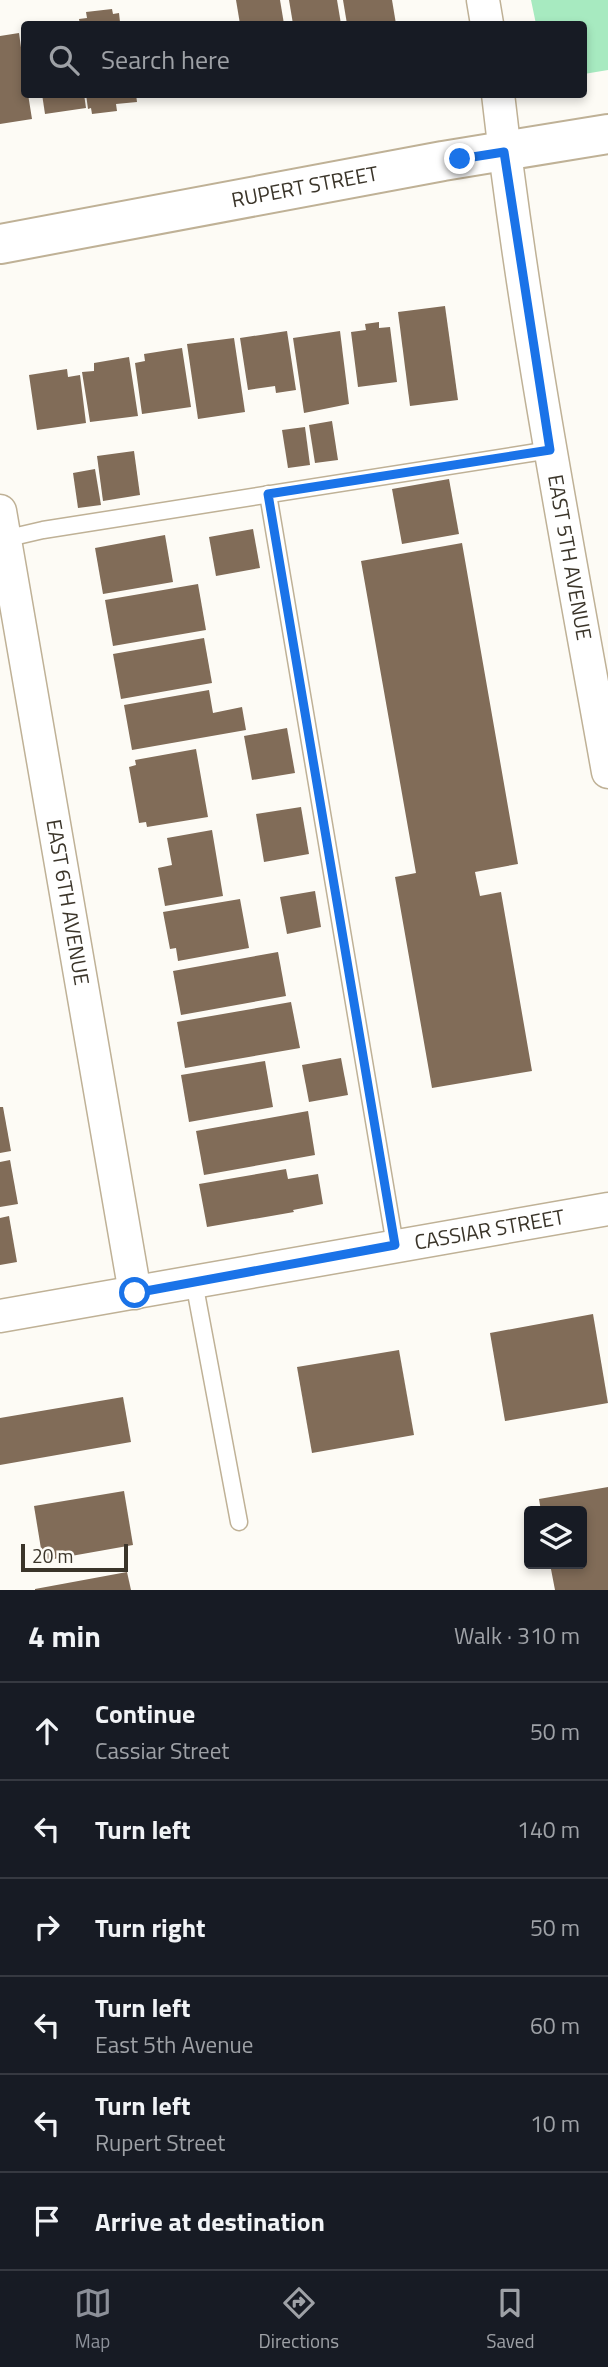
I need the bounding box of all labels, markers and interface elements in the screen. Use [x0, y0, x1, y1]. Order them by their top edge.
search box [21, 21, 587, 98]
text: Search here [101, 40, 230, 79]
icon: search [45, 41, 83, 79]
route end [444, 143, 475, 174]
street label: RUPERT STREET [229, 157, 381, 215]
street label: EAST 5TH AVENUE [540, 472, 601, 643]
street label: EAST 6TH AVENUE [38, 817, 99, 987]
street label: CASSIAR STREET [412, 1200, 567, 1258]
route start [119, 1277, 150, 1308]
map controls [524, 1506, 587, 1569]
button: layers [524, 1506, 587, 1569]
scale bar [21, 1541, 128, 1573]
text: 20 m [32, 1541, 73, 1570]
text: 4 min [28, 1613, 101, 1659]
text: Walk · 310 m [454, 1618, 580, 1653]
text: Continue [95, 1694, 195, 1733]
icon: ahead [28, 1712, 66, 1750]
text: 50 m [530, 1714, 580, 1749]
text: Cassiar Street [95, 1733, 229, 1768]
icon: left [28, 1810, 66, 1848]
text: Turn left [95, 1810, 190, 1849]
text: 140 m [517, 1812, 580, 1847]
icon: right [28, 1908, 66, 1946]
text: Turn right [95, 1908, 206, 1947]
text: 50 m [530, 1910, 580, 1945]
text: Turn left [95, 1988, 190, 2027]
icon: left [28, 2006, 66, 2044]
text: 60 m [530, 2008, 580, 2043]
text: East 5th Avenue [95, 2027, 253, 2062]
text: Turn left [95, 2086, 190, 2125]
icon: left [28, 2104, 66, 2142]
text: 10 m [530, 2106, 580, 2141]
text: Rupert Street [95, 2125, 225, 2160]
icon: arrive [28, 2202, 66, 2240]
text: Arrive at destination [95, 2202, 325, 2241]
tab: Map [74, 2284, 112, 2355]
tab: Directions [259, 2284, 339, 2355]
tab: Saved [486, 2284, 534, 2355]

